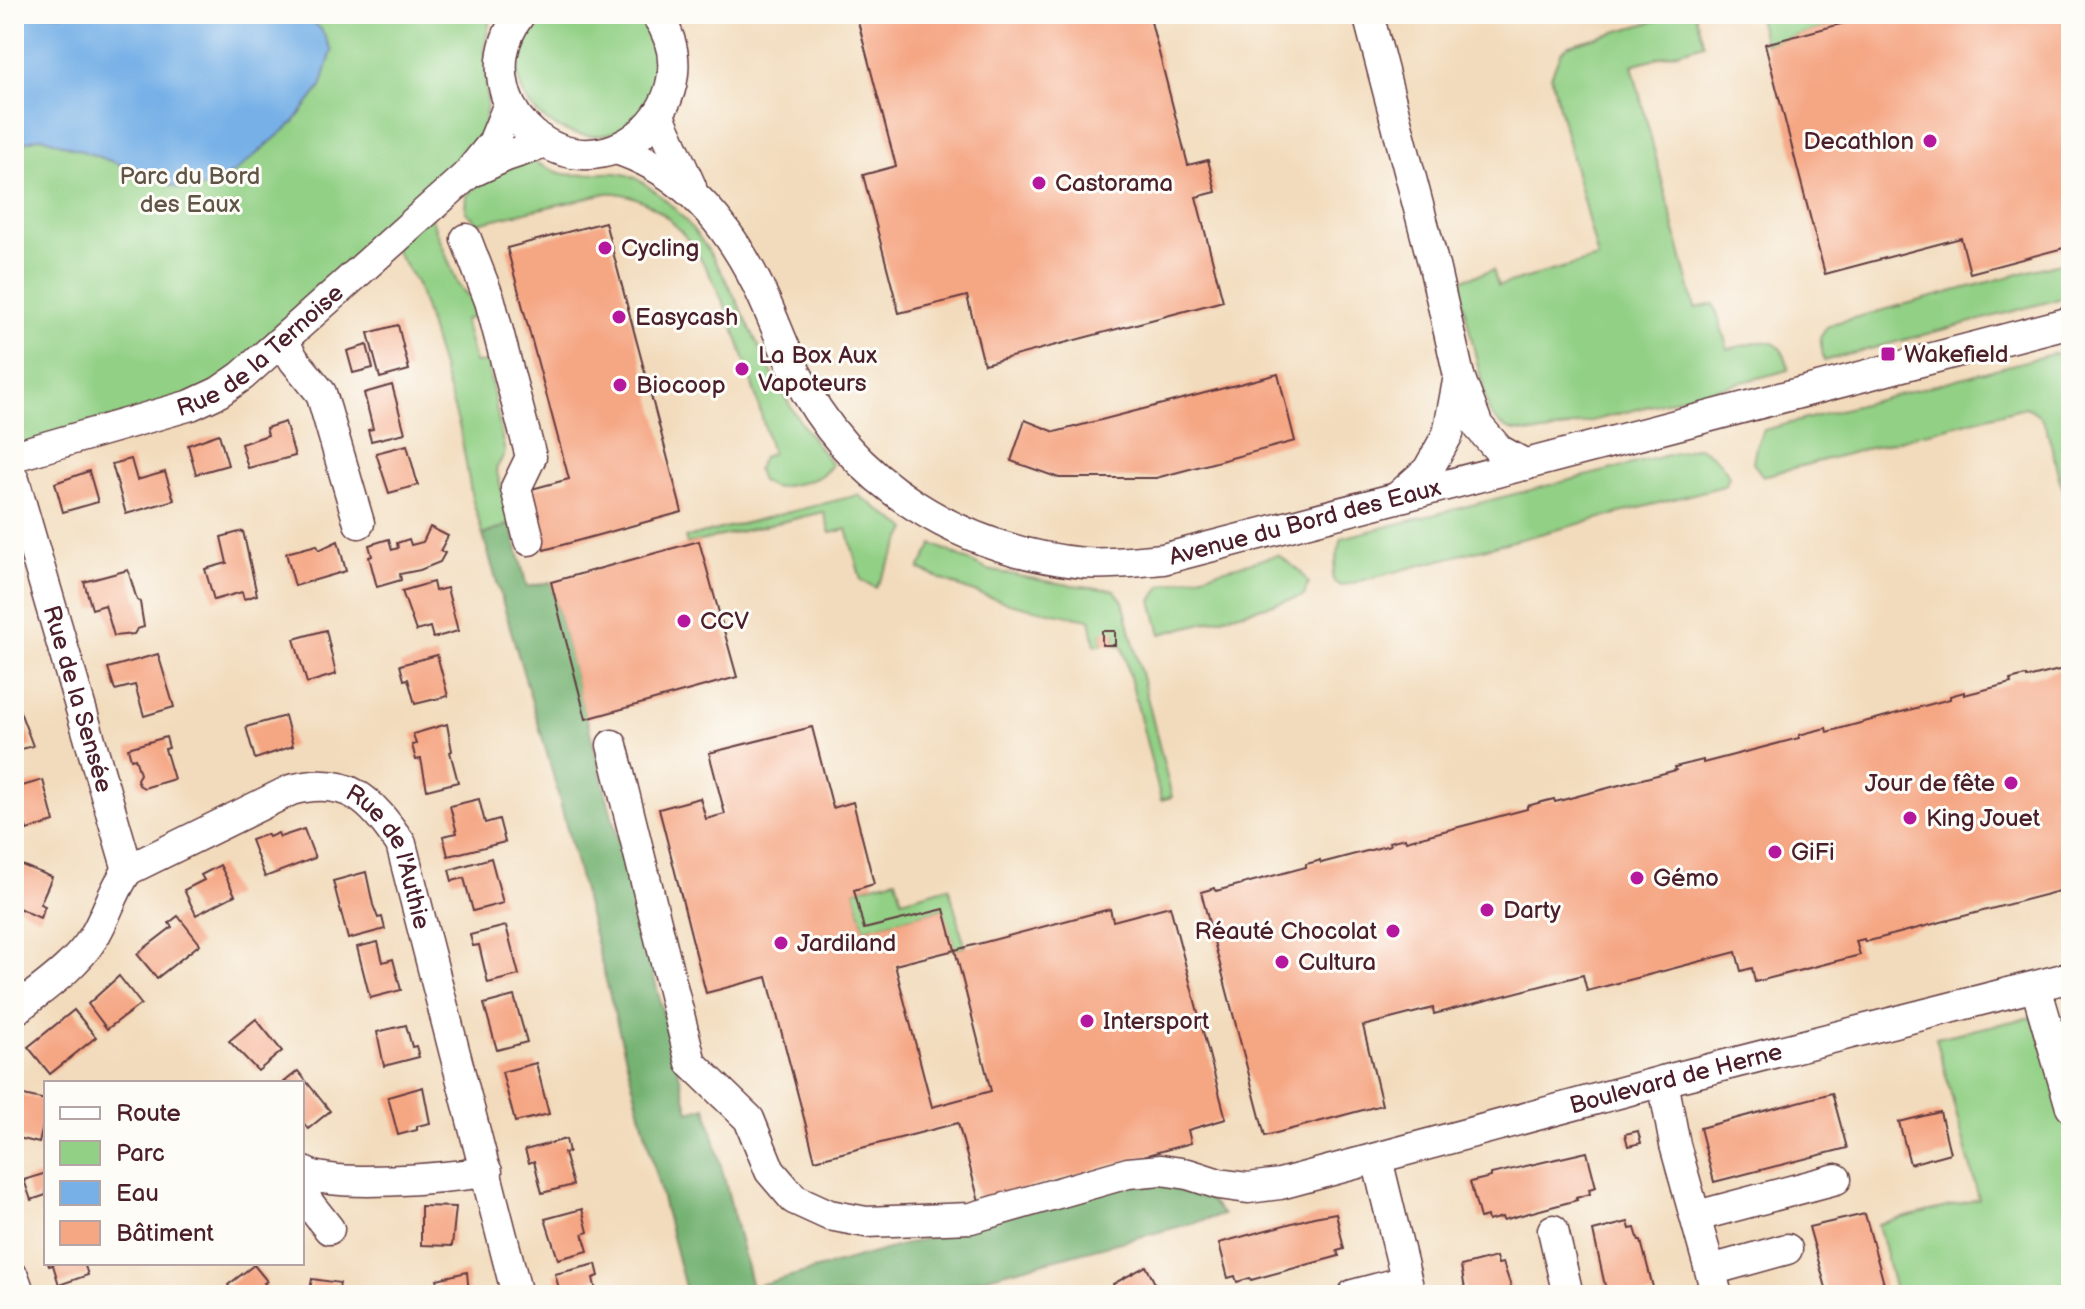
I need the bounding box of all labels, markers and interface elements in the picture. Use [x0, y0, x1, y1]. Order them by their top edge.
place label: Decathlon [1803, 127, 1914, 156]
marker: Decathlon [1921, 132, 1939, 150]
park label: Parc du Bord des Eaux [120, 162, 260, 219]
place label: Castorama [1055, 169, 1173, 198]
marker: Castorama [1030, 174, 1048, 192]
place label: Cycling [621, 234, 699, 263]
marker: Cycling [596, 239, 614, 257]
street label: Rue de la Ternoise [173, 278, 349, 423]
place label: Easycash [635, 303, 738, 332]
marker: Easycash [610, 308, 628, 326]
place label: Wakefield [1904, 340, 2009, 369]
place label: La Box Aux Vapoteurs [758, 341, 877, 398]
marker: Wakefield [1879, 345, 1897, 363]
marker: La Box Aux Vapoteurs [733, 360, 751, 378]
place label: Biocoop [636, 371, 726, 400]
marker: Biocoop [611, 376, 629, 394]
street label: Avenue du Bord des Eaux [1166, 473, 1444, 571]
street label: Rue de la Sensée [37, 602, 119, 796]
place label: CCV [700, 607, 749, 636]
marker: CCV [675, 612, 693, 630]
place label: Jour de fête [1865, 769, 1995, 798]
marker: Jour de fête [2002, 774, 2020, 792]
street label: Rue de l'Authie [341, 778, 437, 932]
place label: King Jouet [1926, 804, 2041, 833]
marker: King Jouet [1901, 809, 1919, 827]
place label: GiFi [1791, 838, 1835, 867]
marker: GiFi [1766, 843, 1784, 861]
place label: Gémo [1653, 864, 1719, 893]
marker: Gémo [1628, 869, 1646, 887]
place label: Darty [1503, 896, 1561, 925]
marker: Darty [1478, 901, 1496, 919]
place label: Réauté Chocolat [1194, 917, 1378, 946]
marker: Réauté Chocolat [1384, 922, 1402, 940]
place label: Jardiland [797, 929, 896, 958]
marker: Jardiland [772, 934, 790, 952]
place label: Cultura [1298, 948, 1376, 977]
marker: Cultura [1273, 953, 1291, 971]
place label: Intersport [1103, 1007, 1210, 1036]
marker: Intersport [1078, 1012, 1096, 1030]
street label: Boulevard de Herne [1566, 1037, 1785, 1120]
legend [44, 1081, 304, 1265]
text: Route [116, 1099, 181, 1128]
text: Parc [116, 1139, 165, 1168]
text: Eau [116, 1179, 159, 1208]
text: Bâtiment [116, 1219, 215, 1248]

